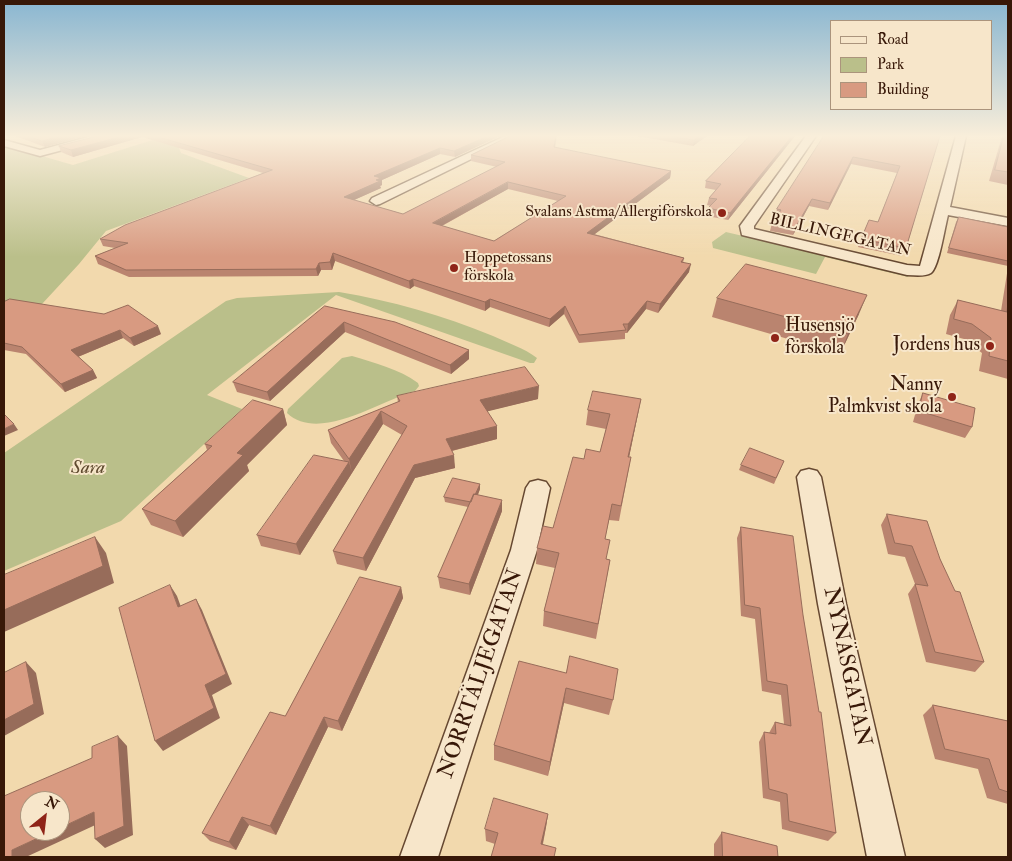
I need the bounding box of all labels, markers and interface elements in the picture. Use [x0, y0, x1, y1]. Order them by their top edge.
legend [830, 20, 992, 110]
text: Road [877, 30, 908, 49]
text: Park [877, 55, 904, 74]
text: Building [877, 80, 929, 99]
place label: Svalans Astma/Allergiförskola [525, 203, 712, 223]
marker: Svalans Astma/Allergiförskola [716, 207, 728, 219]
street label: BILLINGEGATAN [767, 210, 913, 262]
place label: Hoppetossans förskola [464, 249, 552, 287]
marker: Hoppetossans förskola [448, 262, 460, 274]
place label: Husensjö förskola [785, 316, 855, 360]
marker: Husensjö förskola [769, 332, 781, 344]
place label: Jordens hus [893, 335, 980, 357]
marker: Jordens hus [984, 340, 996, 352]
place label: Nanny Palmkvist skola [828, 375, 942, 419]
marker: Nanny Palmkvist skola [946, 391, 958, 403]
park label: Sara [71, 458, 105, 480]
street label: NORRTÄLJEGATAN [434, 566, 530, 782]
street label: NYNÄSGATAN [816, 585, 876, 749]
north arrow [20, 791, 70, 841]
text: N [42, 793, 62, 814]

